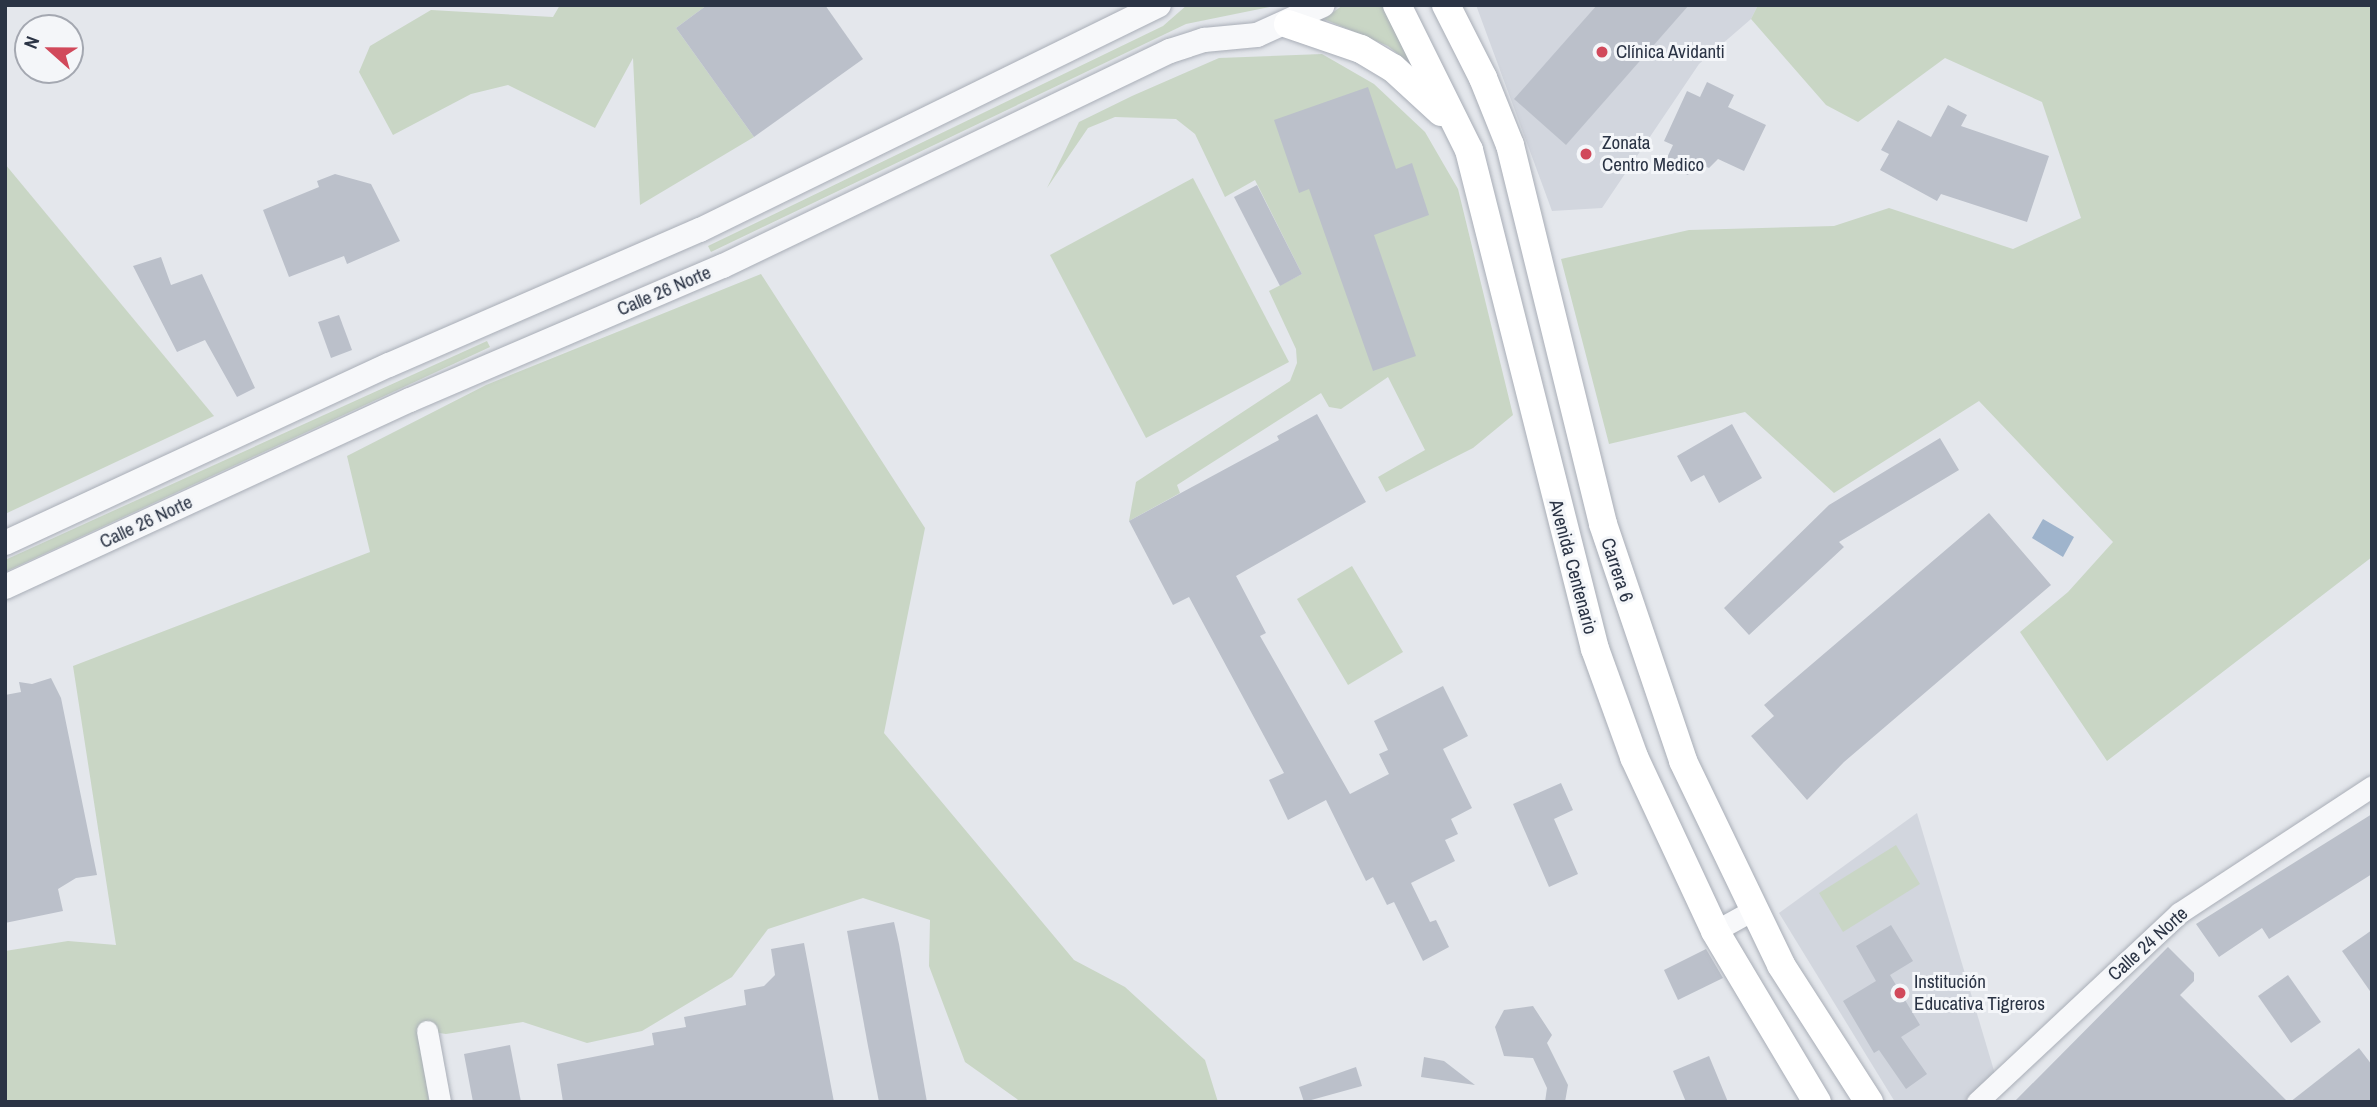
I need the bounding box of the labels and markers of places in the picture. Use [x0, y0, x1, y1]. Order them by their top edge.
place label: Clínica Avidanti [1616, 41, 1726, 63]
marker: Clínica Avidanti [1594, 44, 1610, 60]
place label: Zonata Centro Medico [1602, 132, 1704, 176]
marker: Zonata Centro Medico [1576, 144, 1596, 164]
place label: Institución Educativa Tigreros [1914, 971, 2045, 1015]
marker: Institución Educativa Tigreros [1892, 985, 1908, 1001]

